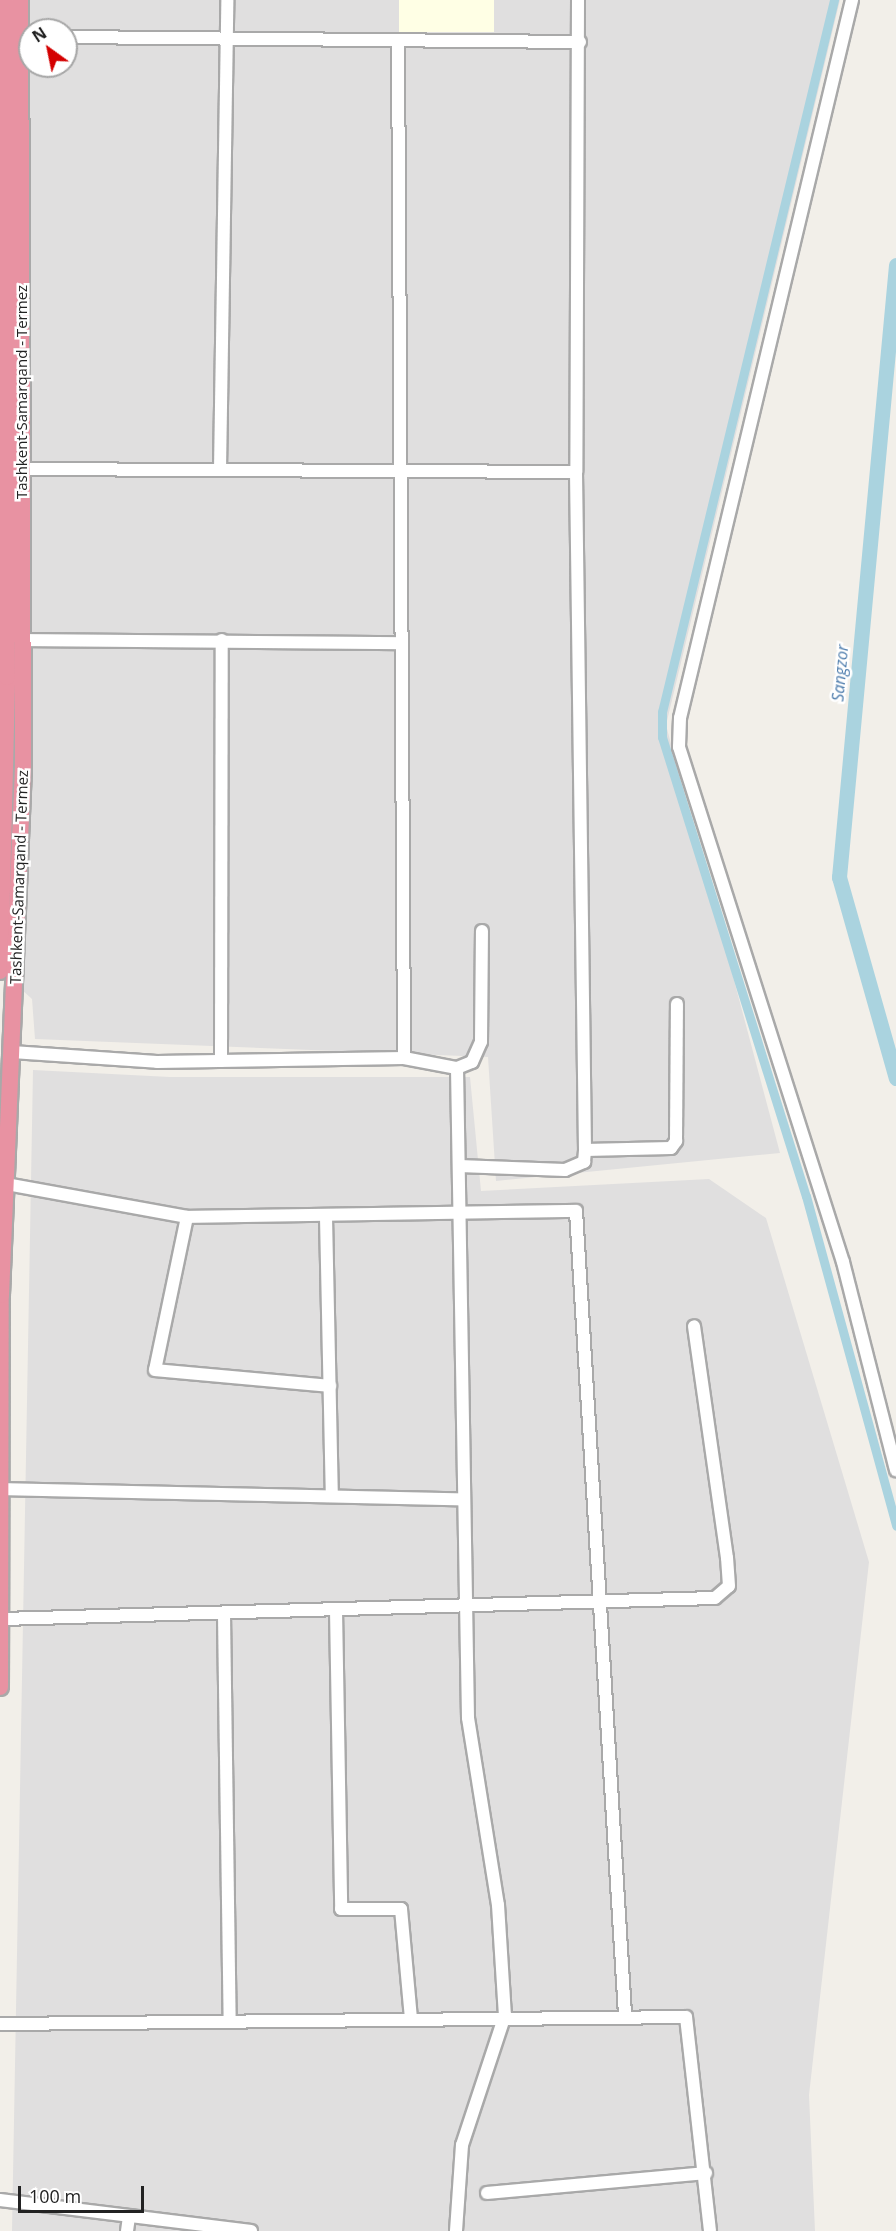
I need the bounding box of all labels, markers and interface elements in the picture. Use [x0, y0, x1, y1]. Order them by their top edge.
north arrow [18, 18, 78, 78]
text: N [28, 22, 51, 47]
street label: Tashkent-Samarqand - Termez [13, 285, 31, 499]
water label: Sangzor [828, 644, 852, 702]
street label: Tashkent-Samarqand - Termez [6, 770, 32, 984]
scale bar [21, 2174, 147, 2212]
text: 100 m [29, 2184, 81, 2208]

